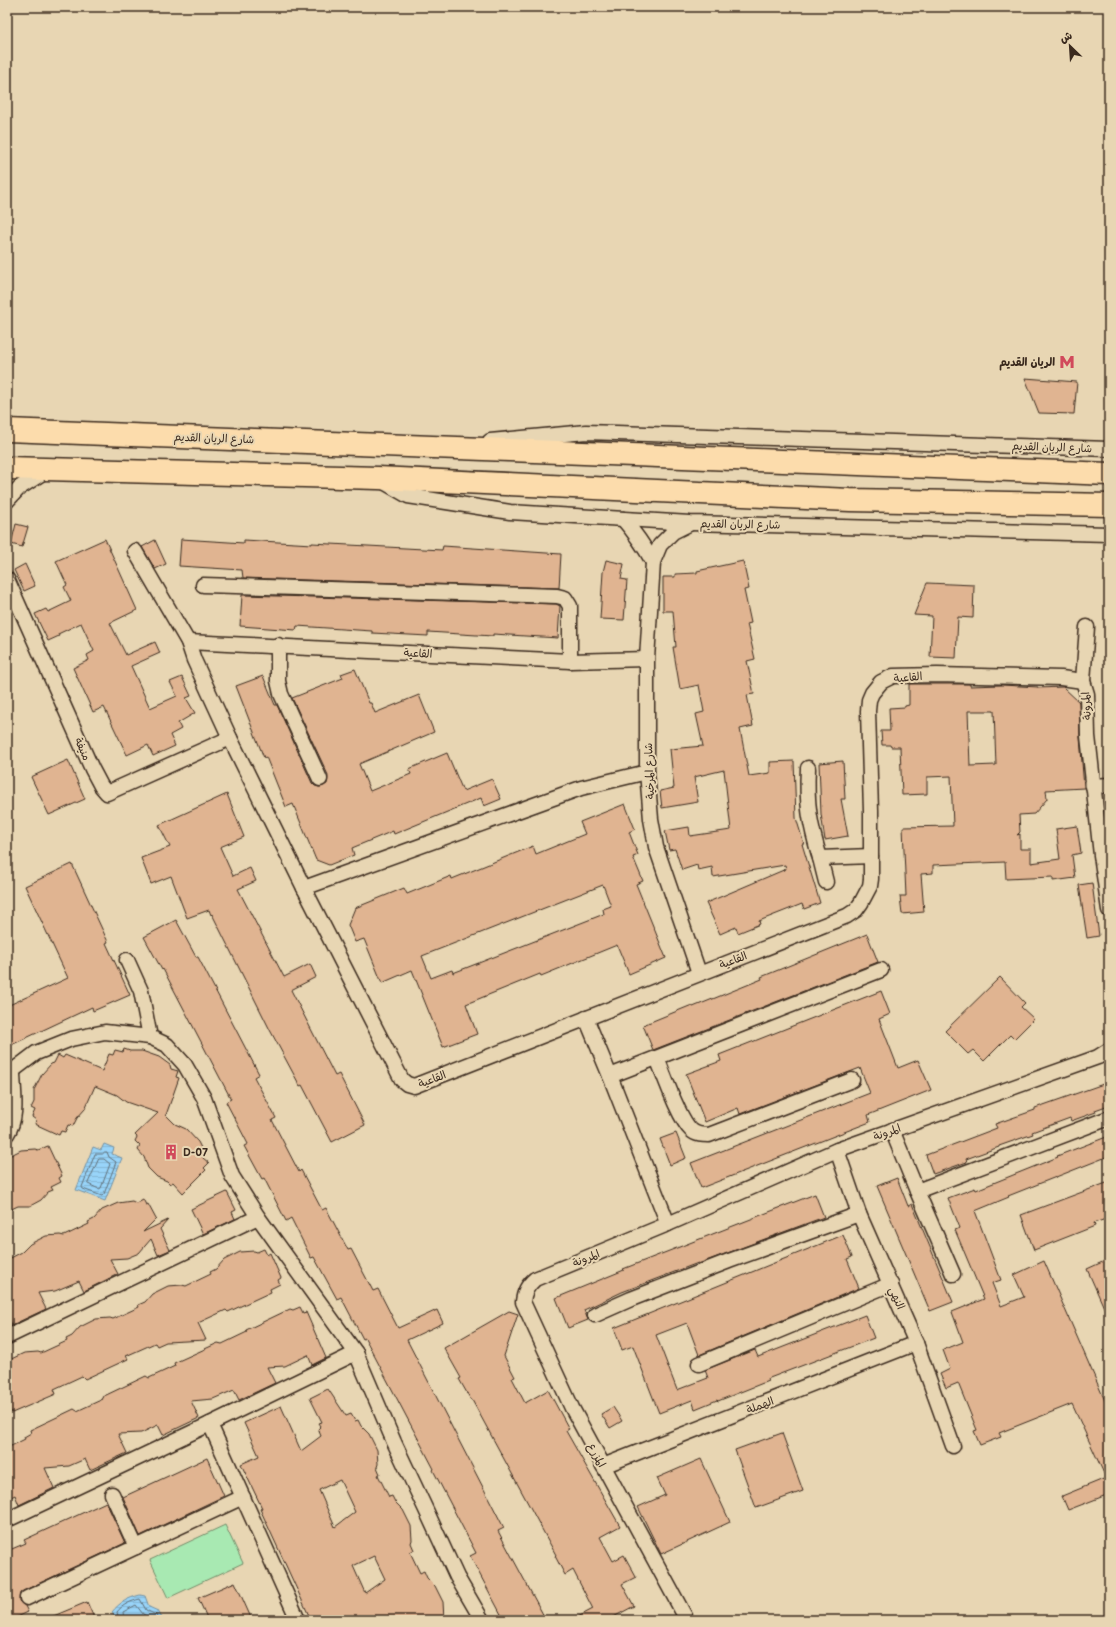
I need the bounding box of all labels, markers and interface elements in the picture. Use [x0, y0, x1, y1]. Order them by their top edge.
north arrow [1050, 26, 1090, 66]
text: ش [1058, 29, 1074, 46]
metro station icon: الريان القديم [1058, 353, 1076, 371]
place label: الريان القديم [999, 356, 1055, 371]
street label: شارع الريان القديم [173, 431, 254, 448]
street label: شارع الريان القديم [1011, 440, 1092, 457]
street label: شارع الريان القديم [700, 517, 780, 534]
street label: القاعية [403, 646, 433, 661]
street label: القاعية [893, 670, 923, 685]
street label: المرونة [1079, 691, 1095, 721]
street label: منيفة [72, 736, 93, 763]
street label: شارع المرخية [642, 743, 659, 799]
street label: القاعية [717, 949, 749, 972]
street label: القاعية [416, 1068, 448, 1091]
street label: المرونة [872, 1122, 903, 1144]
building icon: D-07 [162, 1143, 180, 1161]
place label: D-07 [183, 1146, 208, 1159]
street label: المرونة [571, 1247, 602, 1271]
street label: النهي [882, 1285, 907, 1313]
street label: الهملة [745, 1394, 776, 1417]
street label: المزرع [583, 1441, 608, 1471]

